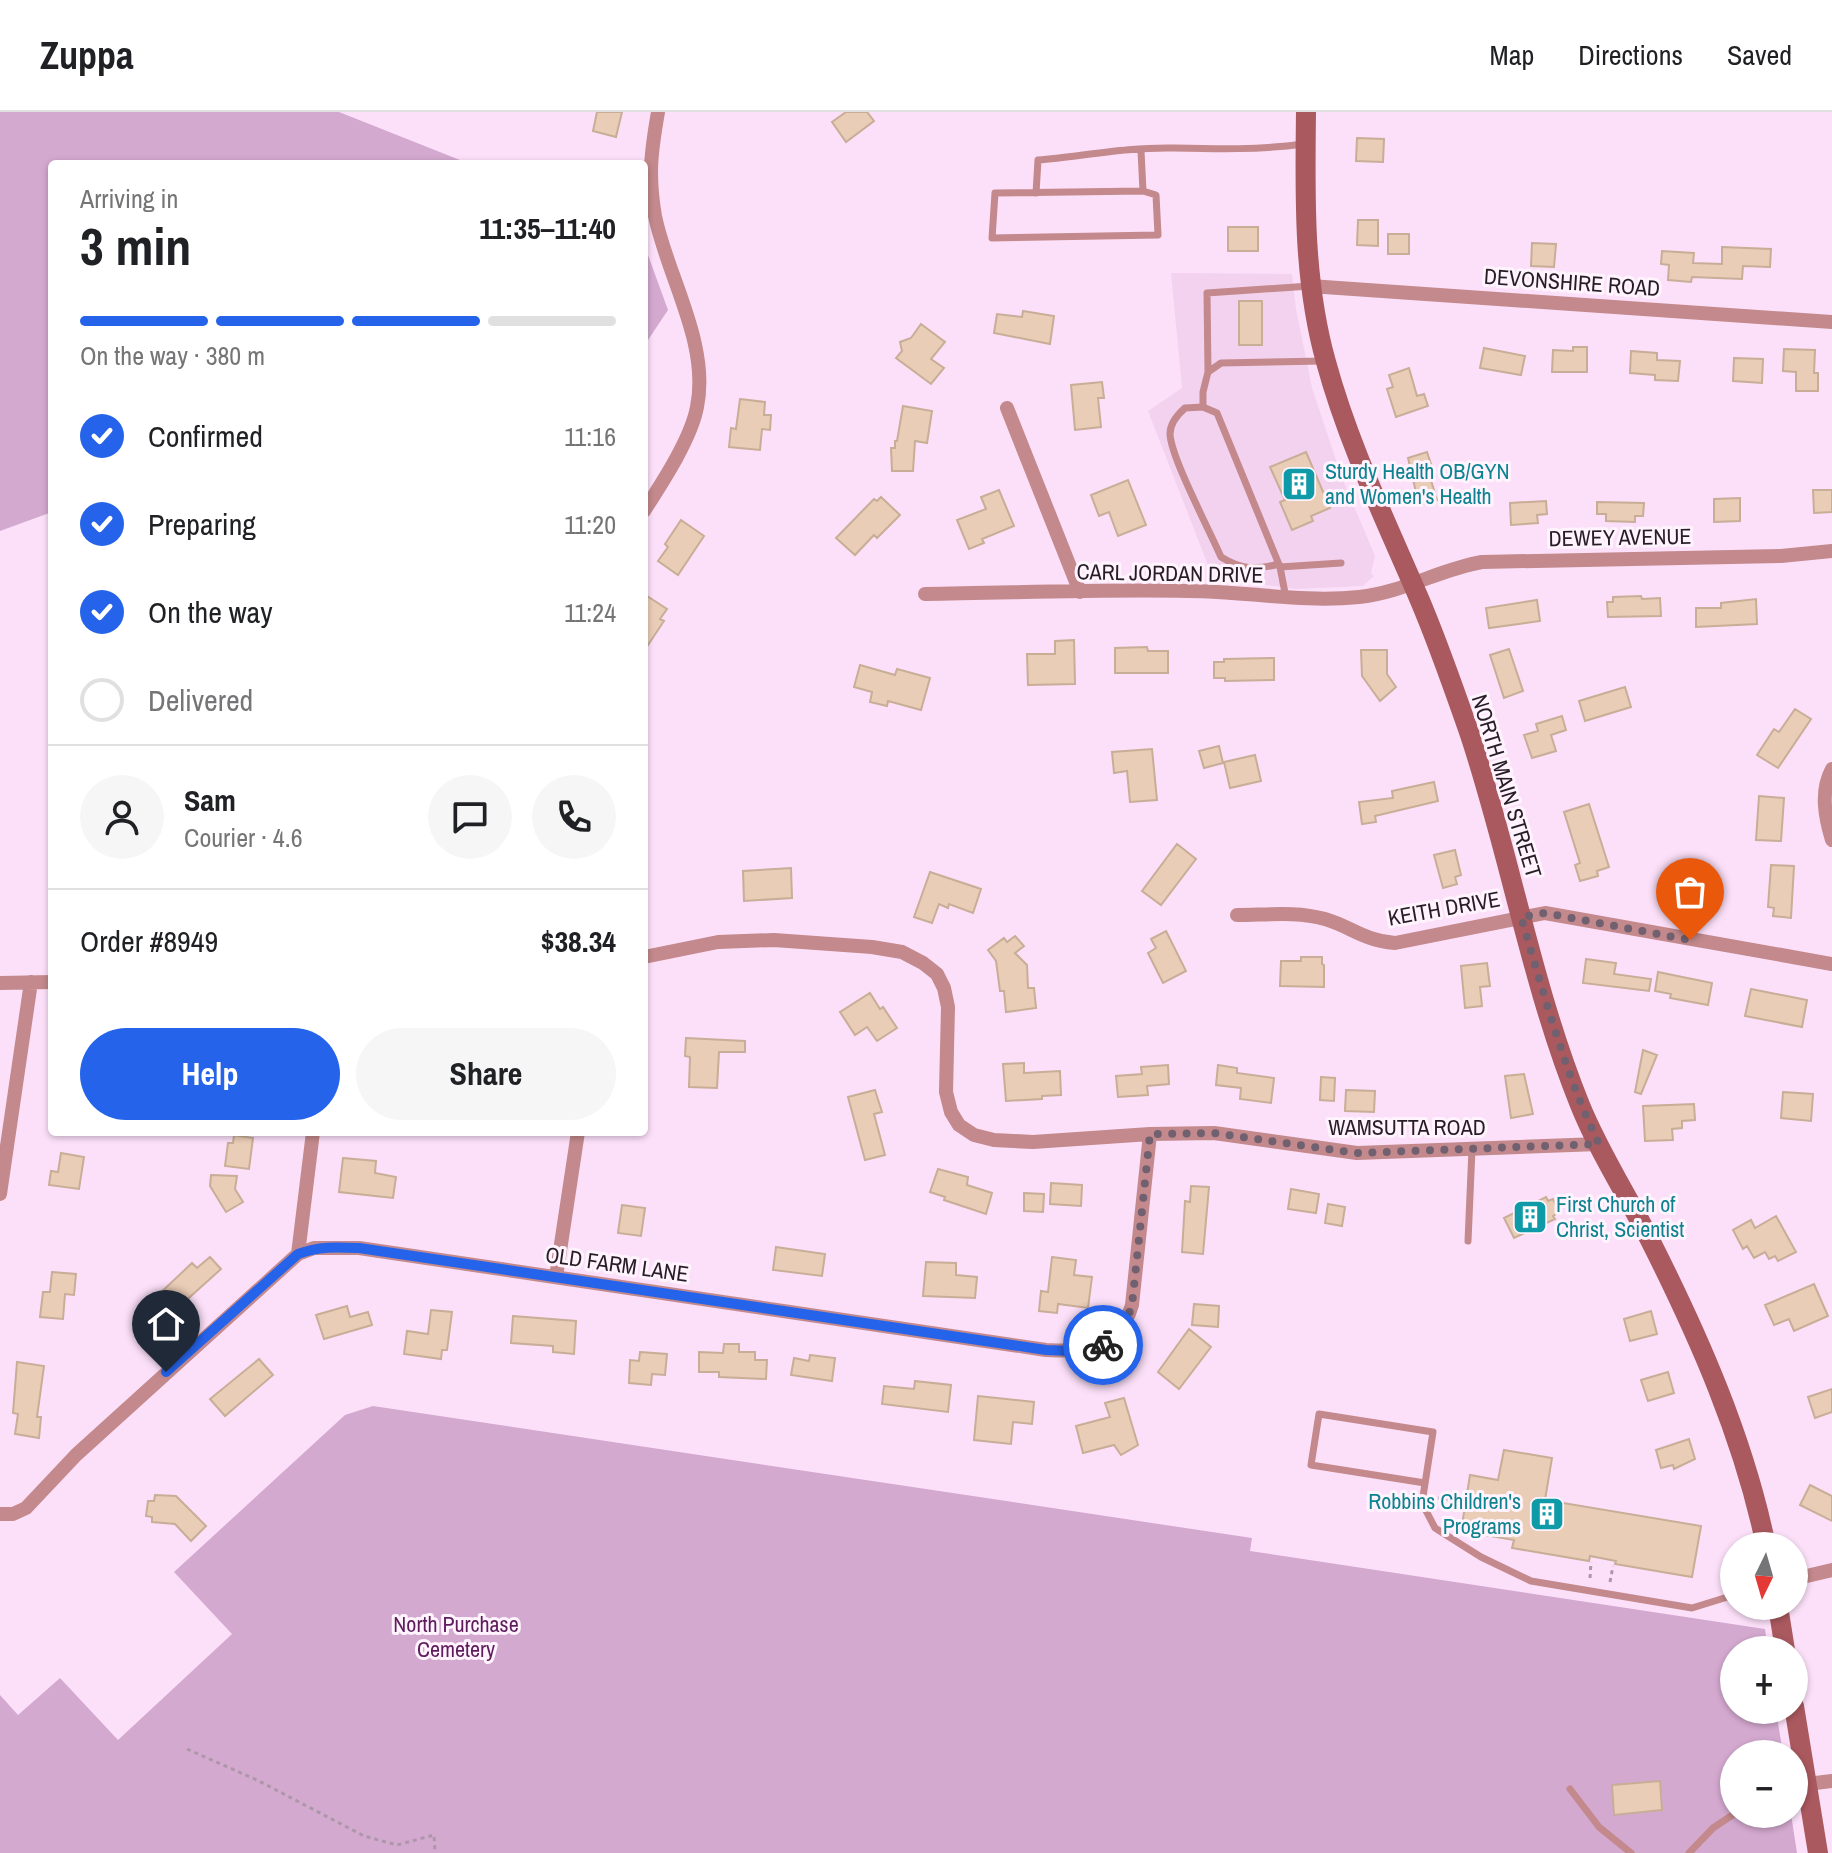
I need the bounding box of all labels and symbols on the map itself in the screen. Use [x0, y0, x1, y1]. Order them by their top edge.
street label: DEVONSHIRE ROAD [1483, 261, 1661, 303]
place label: Sturdy Health OB/GYN and Women's Health [1325, 456, 1510, 511]
building icon: Sturdy Health OB/GYN and Women's Health [1280, 465, 1318, 503]
street label: DEWEY AVENUE [1548, 521, 1692, 553]
street label: CARL JORDAN DRIVE [1076, 556, 1264, 590]
street label: NORTH MAIN STREET [1465, 691, 1549, 881]
pin [1656, 858, 1724, 940]
street label: KEITH DRIVE [1386, 883, 1502, 933]
street label: WAMSUTTA ROAD [1328, 1112, 1486, 1142]
place label: First Church of Christ, Scientist [1556, 1189, 1684, 1244]
building icon: First Church of Christ, Scientist [1511, 1198, 1549, 1236]
street label: OLD FARM LANE [543, 1239, 691, 1289]
pin [132, 1290, 200, 1372]
courier [1063, 1305, 1143, 1385]
place label: Robbins Children's Programs [1368, 1486, 1521, 1541]
building icon: Robbins Children's Programs [1528, 1495, 1566, 1533]
north arrow [1720, 1532, 1808, 1620]
park label: North Purchase Cemetery [393, 1609, 519, 1664]

